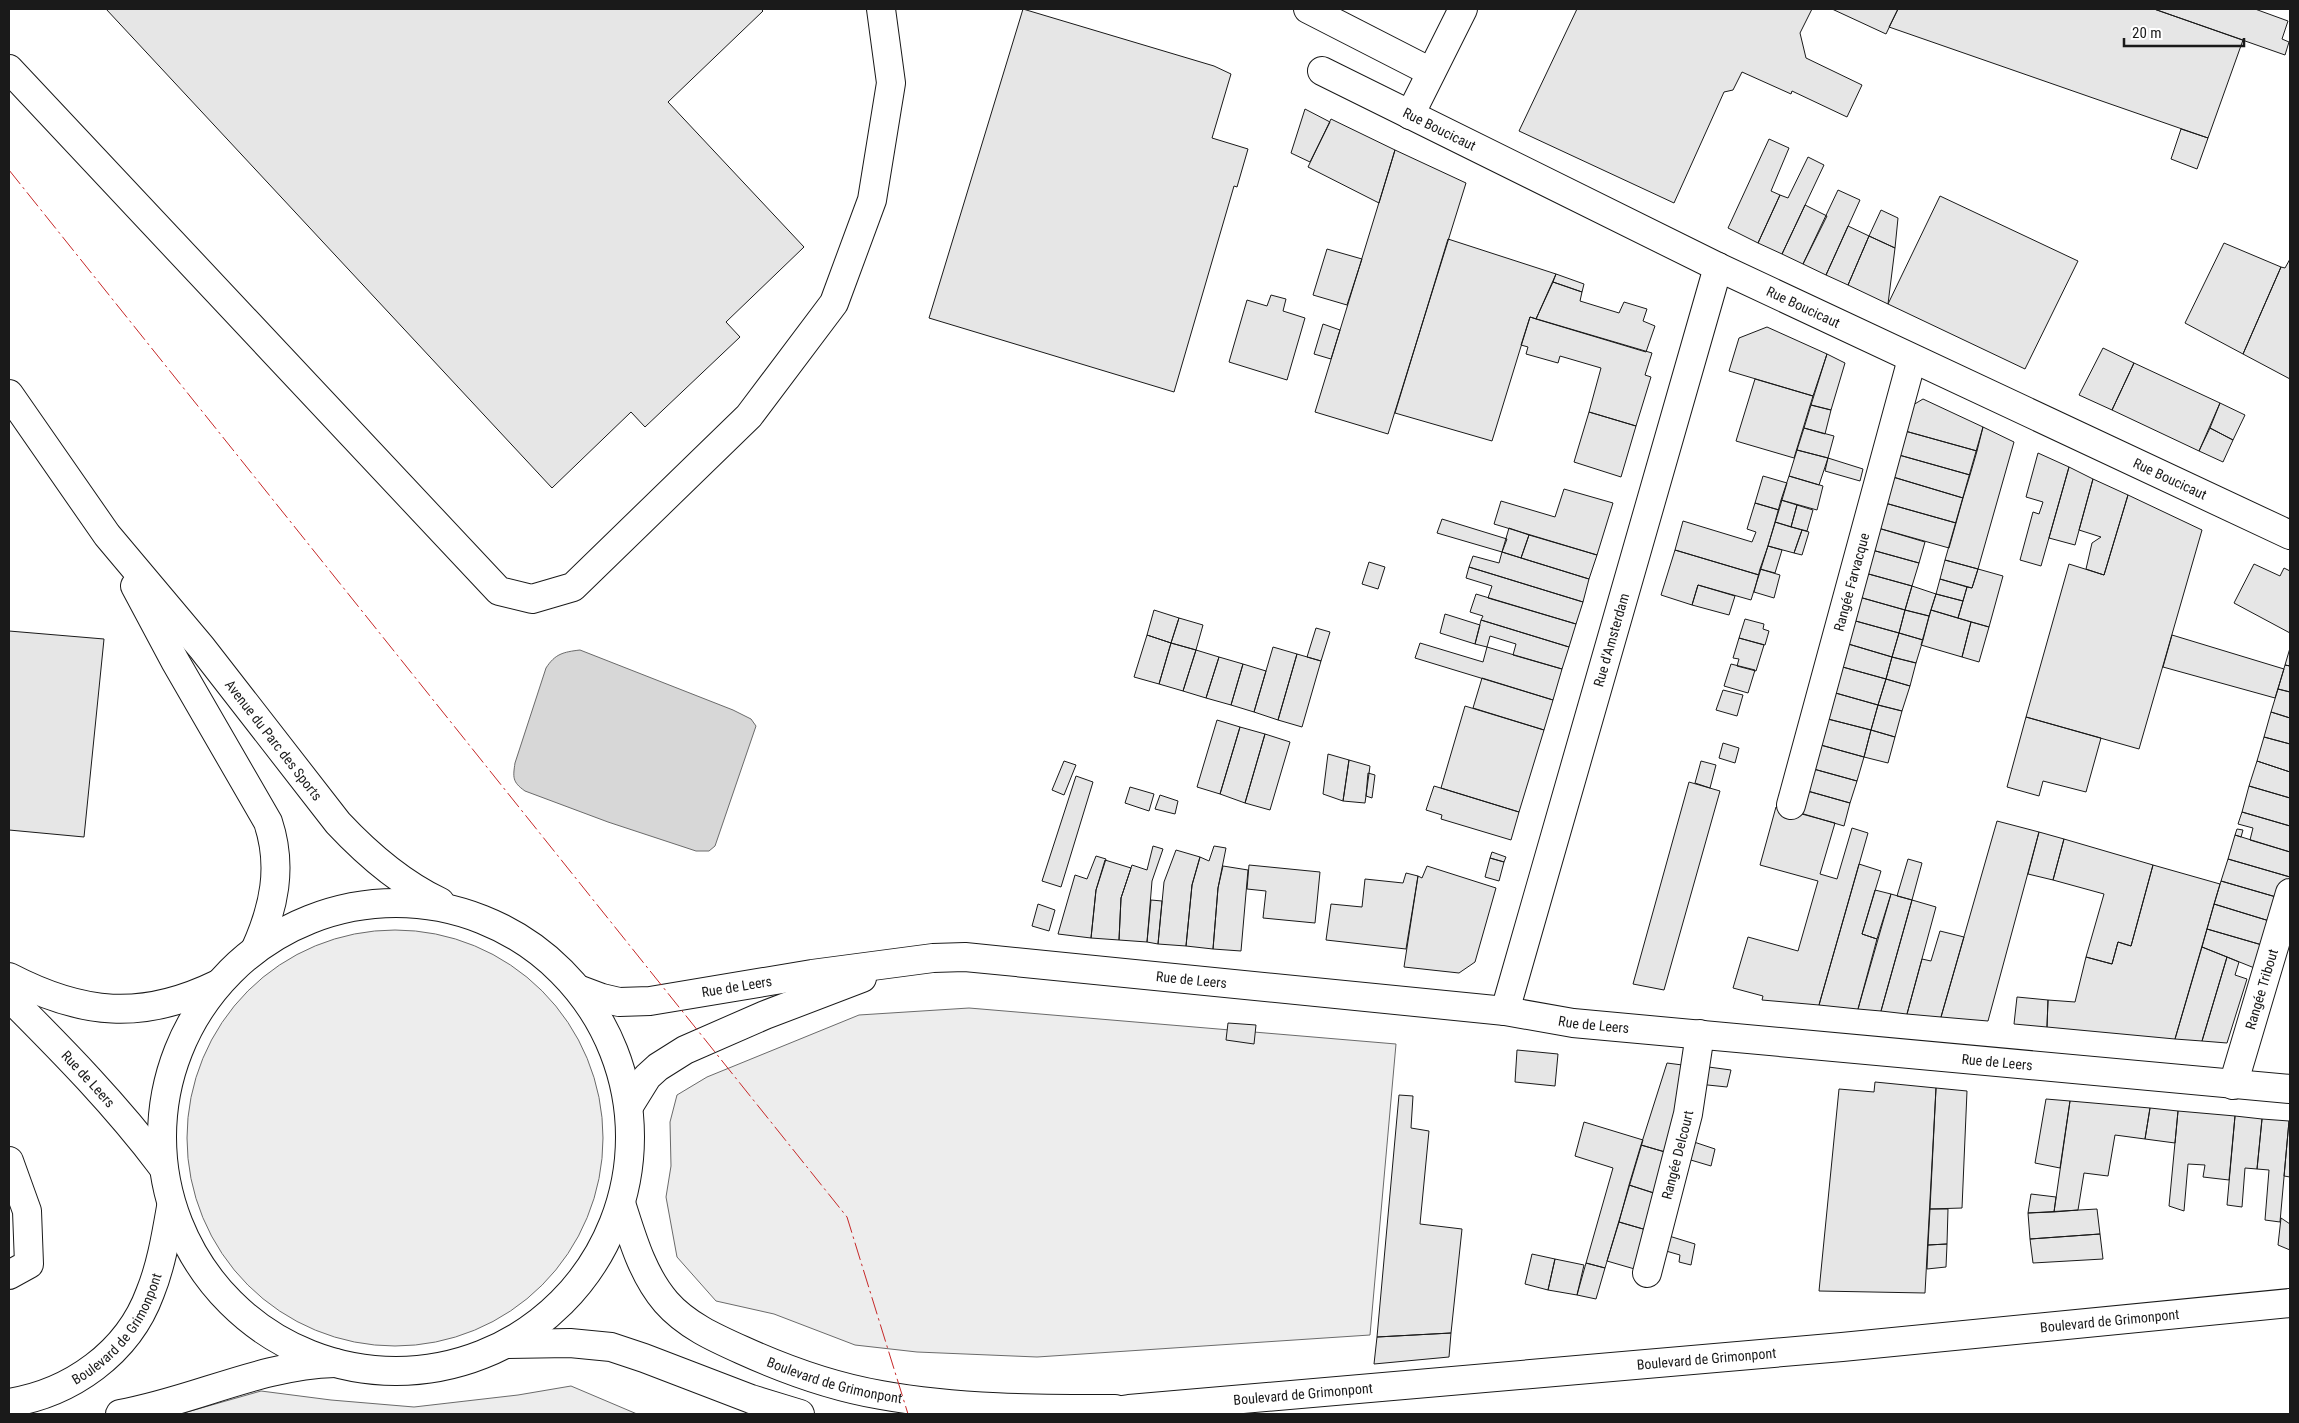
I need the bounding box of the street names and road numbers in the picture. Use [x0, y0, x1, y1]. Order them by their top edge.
street label: Rue Boucicaut [1400, 104, 1478, 154]
street label: Rue Boucicaut [1764, 283, 1843, 331]
street label: Rue Boucicaut [2131, 455, 2209, 503]
street label: Rangée Farvacque [1831, 531, 1873, 633]
street label: Rue d'Amsterdam [1590, 591, 1632, 689]
street label: Avenue du Parc des Sports [222, 677, 325, 804]
street label: Rangée Tribout [2242, 947, 2281, 1031]
street label: Rue de Leers [1155, 968, 1228, 991]
street label: Rue de Leers [700, 973, 773, 1000]
street label: Rue de Leers [1557, 1013, 1630, 1036]
street label: Rue de Leers [58, 1047, 118, 1111]
street label: Rue de Leers [1961, 1051, 2033, 1073]
street label: Rangée Delcourt [1658, 1110, 1696, 1201]
street label: Boulevard de Grimonpont [69, 1271, 164, 1388]
street label: Boulevard de Grimonpont [2039, 1306, 2180, 1336]
street label: Boulevard de Grimonpont [1636, 1345, 1777, 1373]
street label: Boulevard de Grimonpont [765, 1354, 903, 1406]
street label: Boulevard de Grimonpont [1233, 1380, 1373, 1408]

